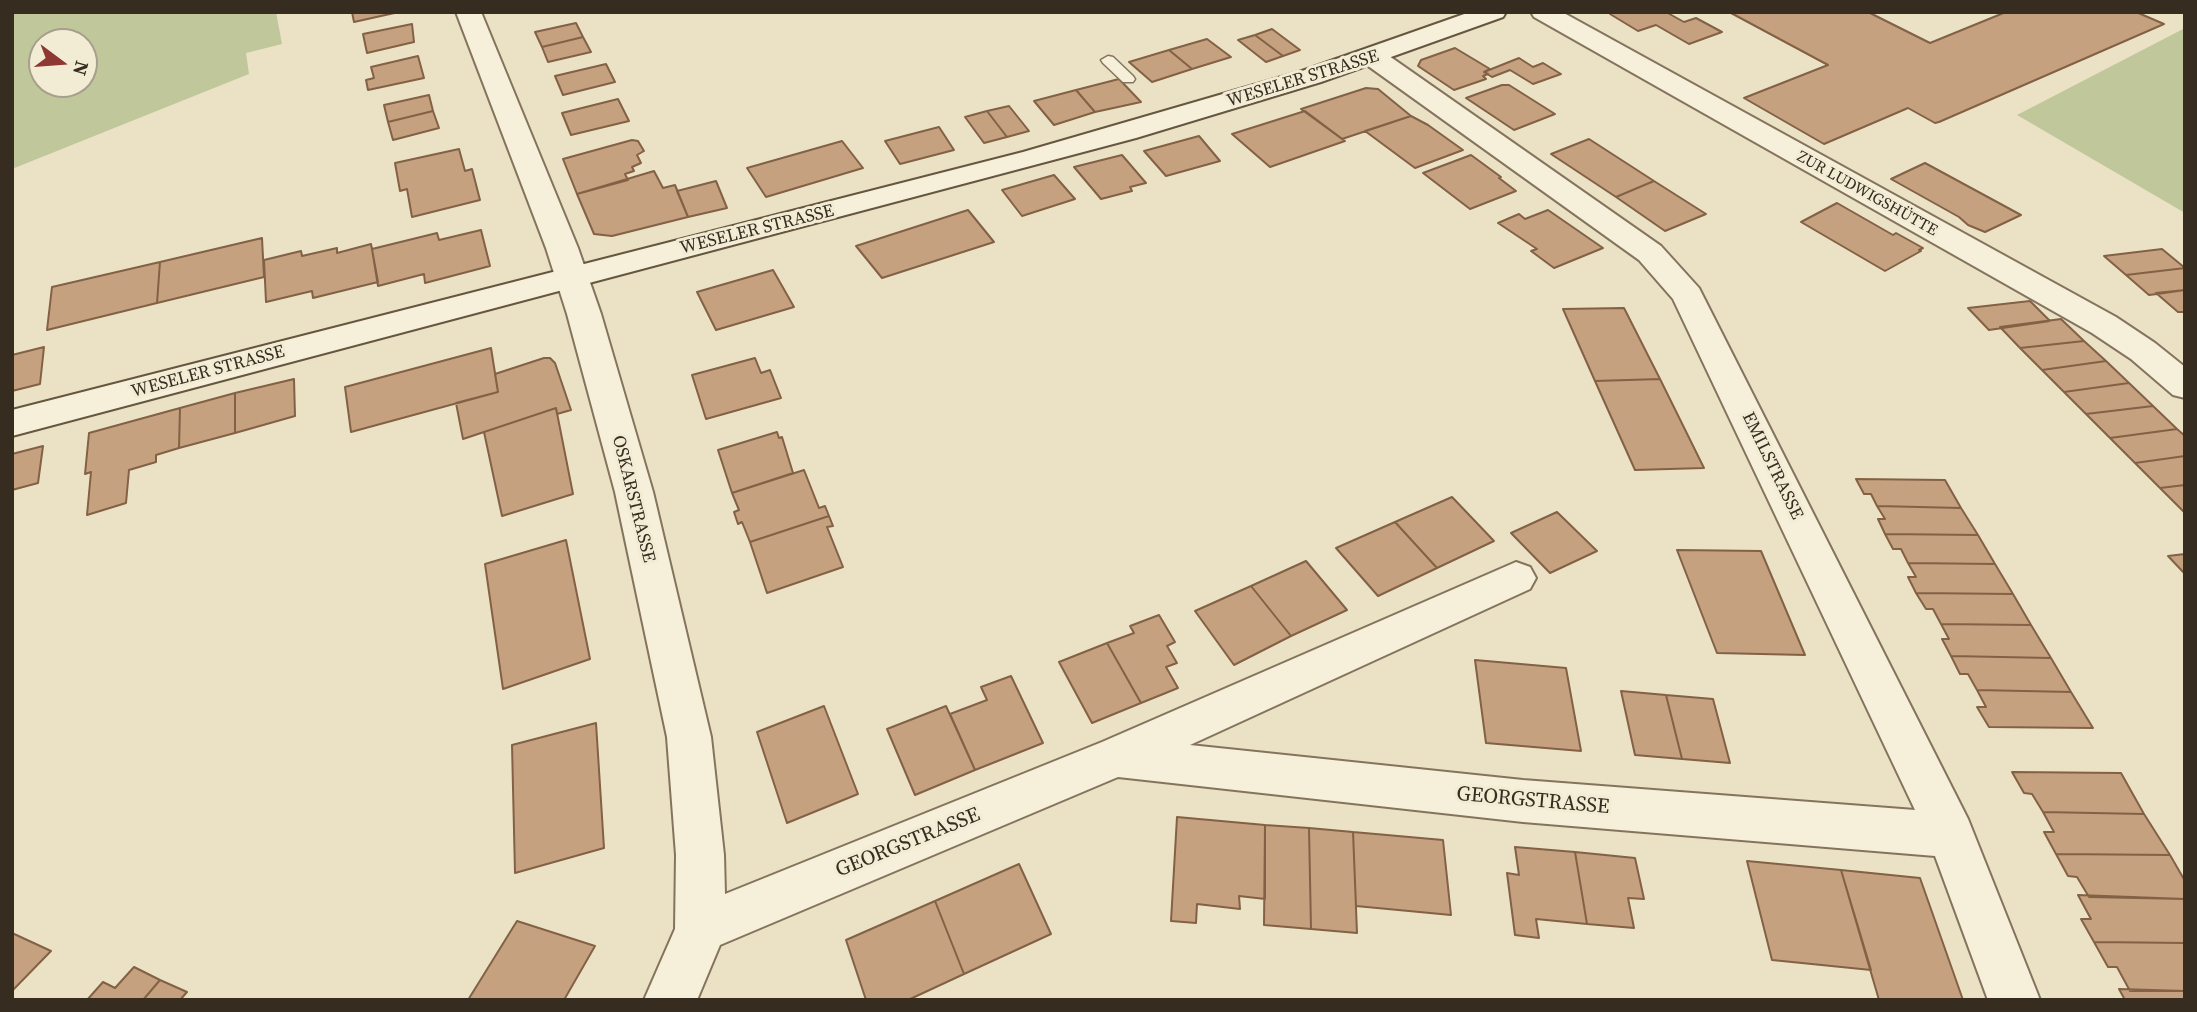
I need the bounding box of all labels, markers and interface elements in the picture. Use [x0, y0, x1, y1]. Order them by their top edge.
north arrow [28, 28, 98, 98]
street label: WESELER STRASSE [1224, 46, 1382, 112]
text: N [67, 58, 96, 78]
street label: ZUR LUDWIGSHÜTTE [1793, 147, 1941, 241]
street label: WESELER STRASSE [678, 200, 836, 260]
street label: WESELER STRASSE [129, 341, 287, 403]
street label: EMILSTRASSE [1737, 409, 1807, 523]
street label: OSKARSTRASSE [607, 433, 659, 565]
street label: GEORGSTRASSE [1455, 782, 1611, 820]
street label: GEORGSTRASSE [832, 803, 984, 883]

